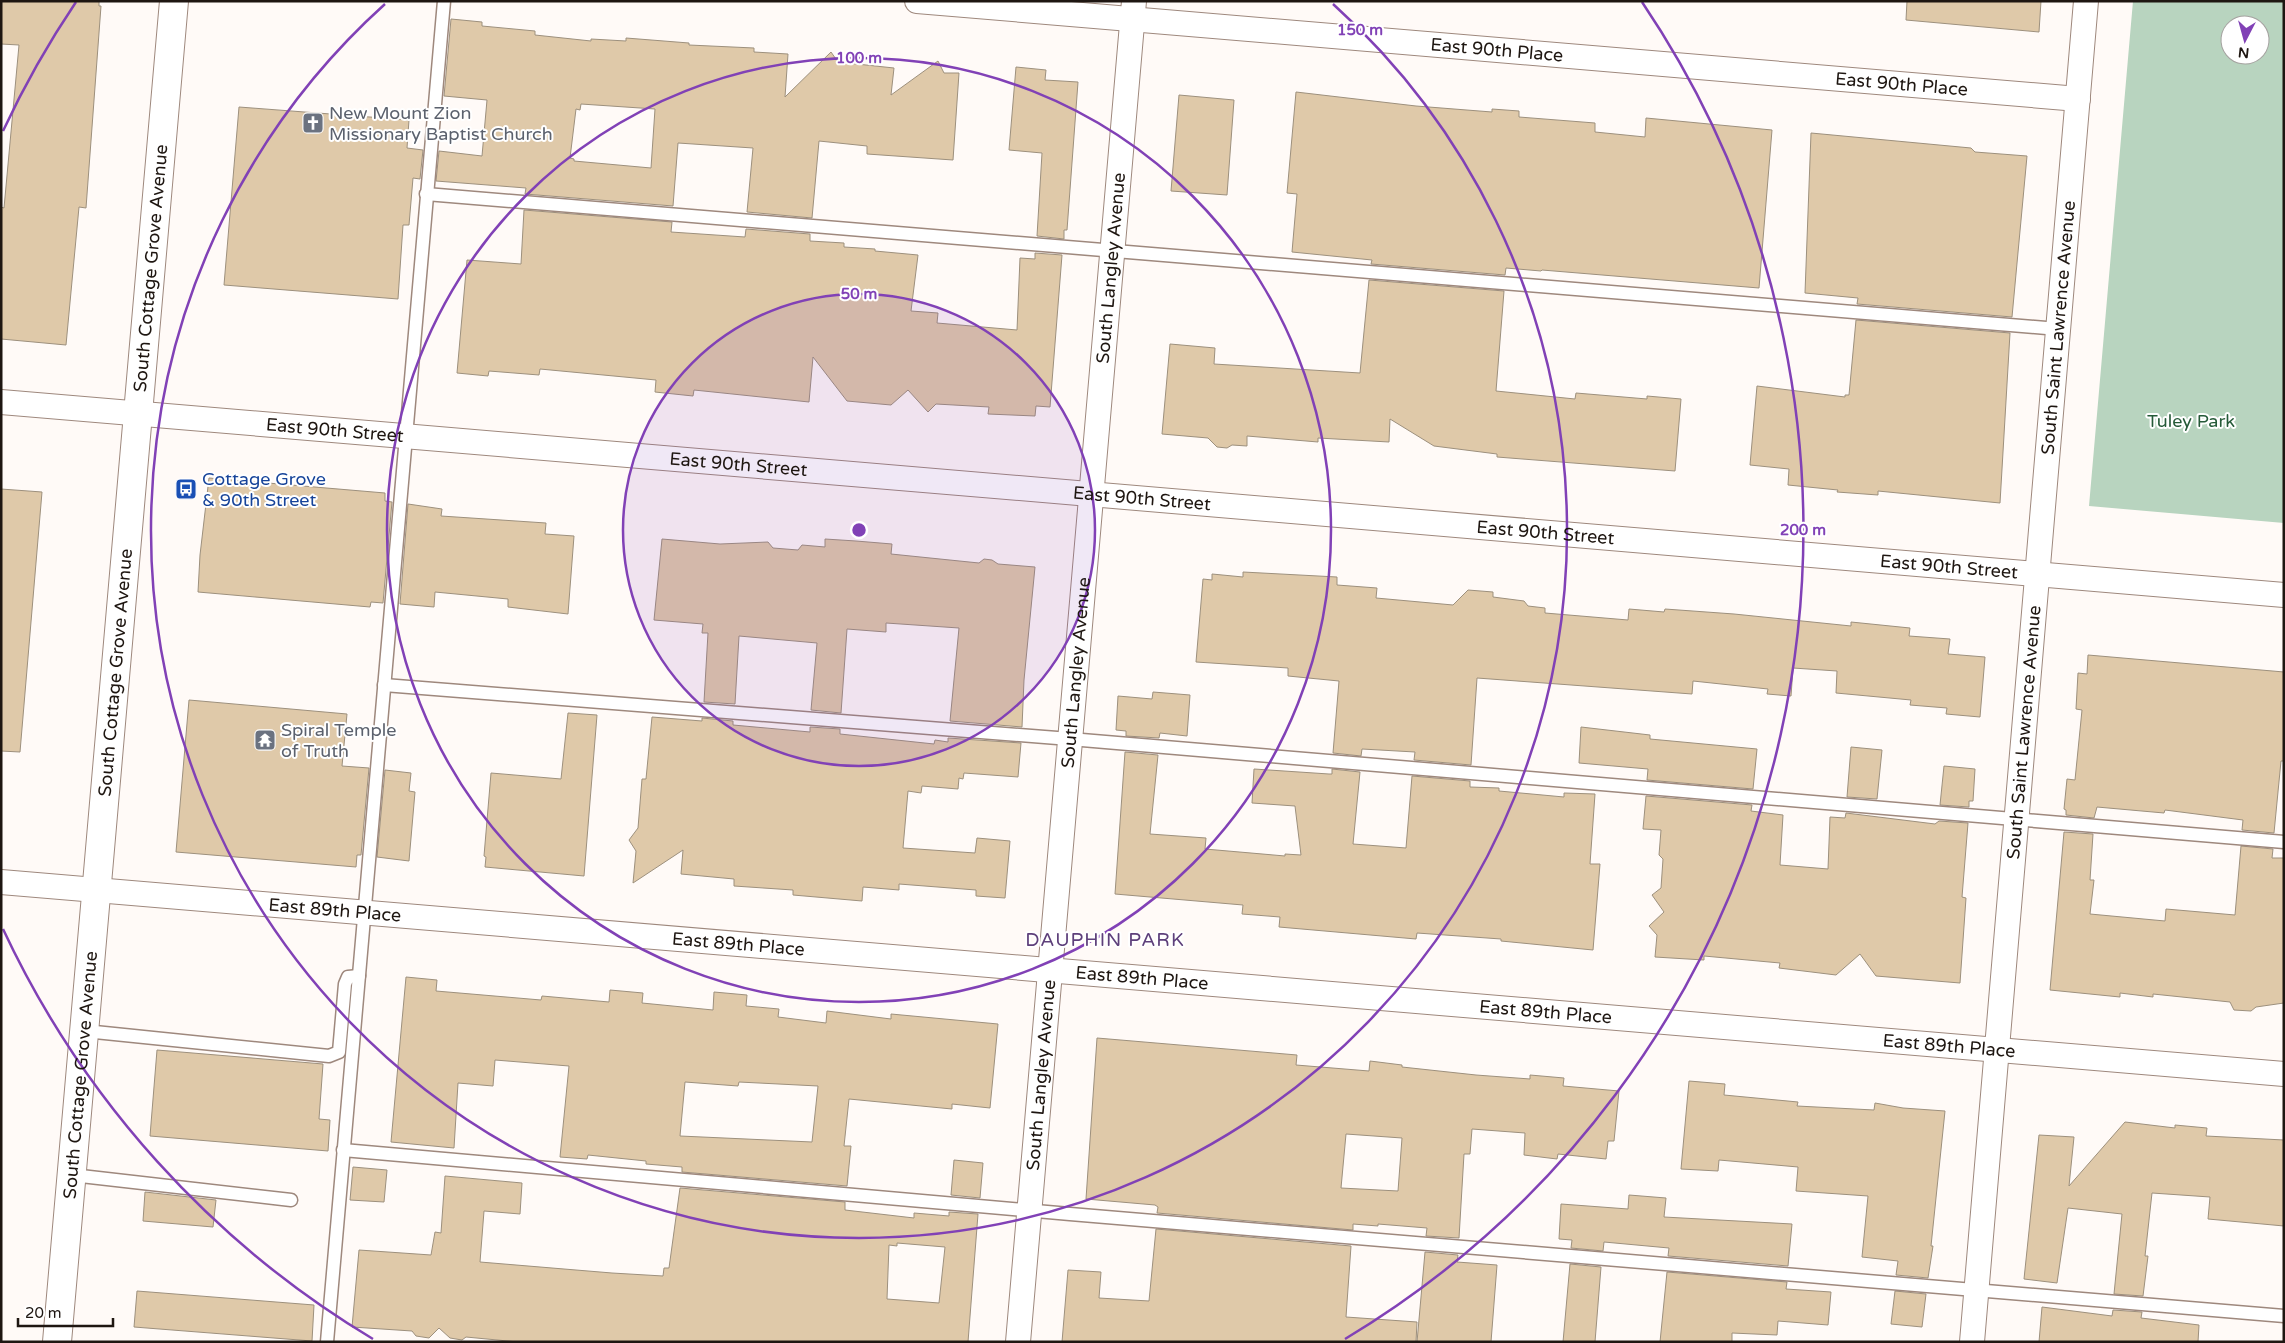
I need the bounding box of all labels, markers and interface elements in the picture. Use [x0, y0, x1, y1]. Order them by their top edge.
north arrow [2220, 15, 2270, 65]
text: 150 m [1337, 21, 1383, 39]
street label: East 90th Place [1430, 33, 1564, 67]
text: N [2237, 43, 2250, 61]
text: 100 m [836, 49, 882, 67]
street label: East 90th Place [1834, 68, 1969, 101]
place label: New Mount Zion Missionary Baptist Church [329, 102, 553, 145]
church icon: New Mount Zion Missionary Baptist Church [301, 111, 325, 135]
street label: South Cottage Grove Avenue [129, 143, 172, 393]
street label: South Langley Avenue [1092, 172, 1130, 365]
street label: South Saint Lawrence Avenue [2036, 200, 2080, 456]
text: 50 m [841, 285, 877, 303]
park label: Tuley Park [2147, 410, 2235, 432]
street label: East 90th Street [265, 413, 405, 447]
street label: East 90th Street [669, 448, 808, 481]
place label: Cottage Grove & 90th Street [202, 468, 326, 511]
bus stop icon: Cottage Grove & 90th Street [174, 477, 198, 501]
street label: East 90th Street [1072, 482, 1212, 515]
street label: East 90th Street [1476, 516, 1615, 549]
centre of rings [850, 521, 868, 539]
text: 200 m [1780, 521, 1826, 539]
street label: South Cottage Grove Avenue [94, 548, 137, 797]
street label: East 90th Street [1879, 550, 2019, 583]
street label: South Langley Avenue [1057, 576, 1095, 769]
street label: South Saint Lawrence Avenue [2002, 604, 2046, 860]
place label: Spiral Temple of Truth [281, 719, 397, 762]
temple icon: Spiral Temple of Truth [253, 728, 277, 752]
street label: East 89th Place [268, 894, 402, 927]
street label: East 89th Place [671, 927, 806, 961]
district label: DAUPHIN PARK [1025, 929, 1185, 951]
street label: South Cottage Grove Avenue [59, 950, 102, 1200]
street label: East 89th Place [1075, 961, 1209, 994]
street label: South Langley Avenue [1022, 978, 1060, 1171]
street label: East 89th Place [1478, 995, 1613, 1028]
street label: East 89th Place [1882, 1029, 2016, 1062]
scale bar [18, 1296, 112, 1328]
text: 20 m [25, 1304, 62, 1322]

